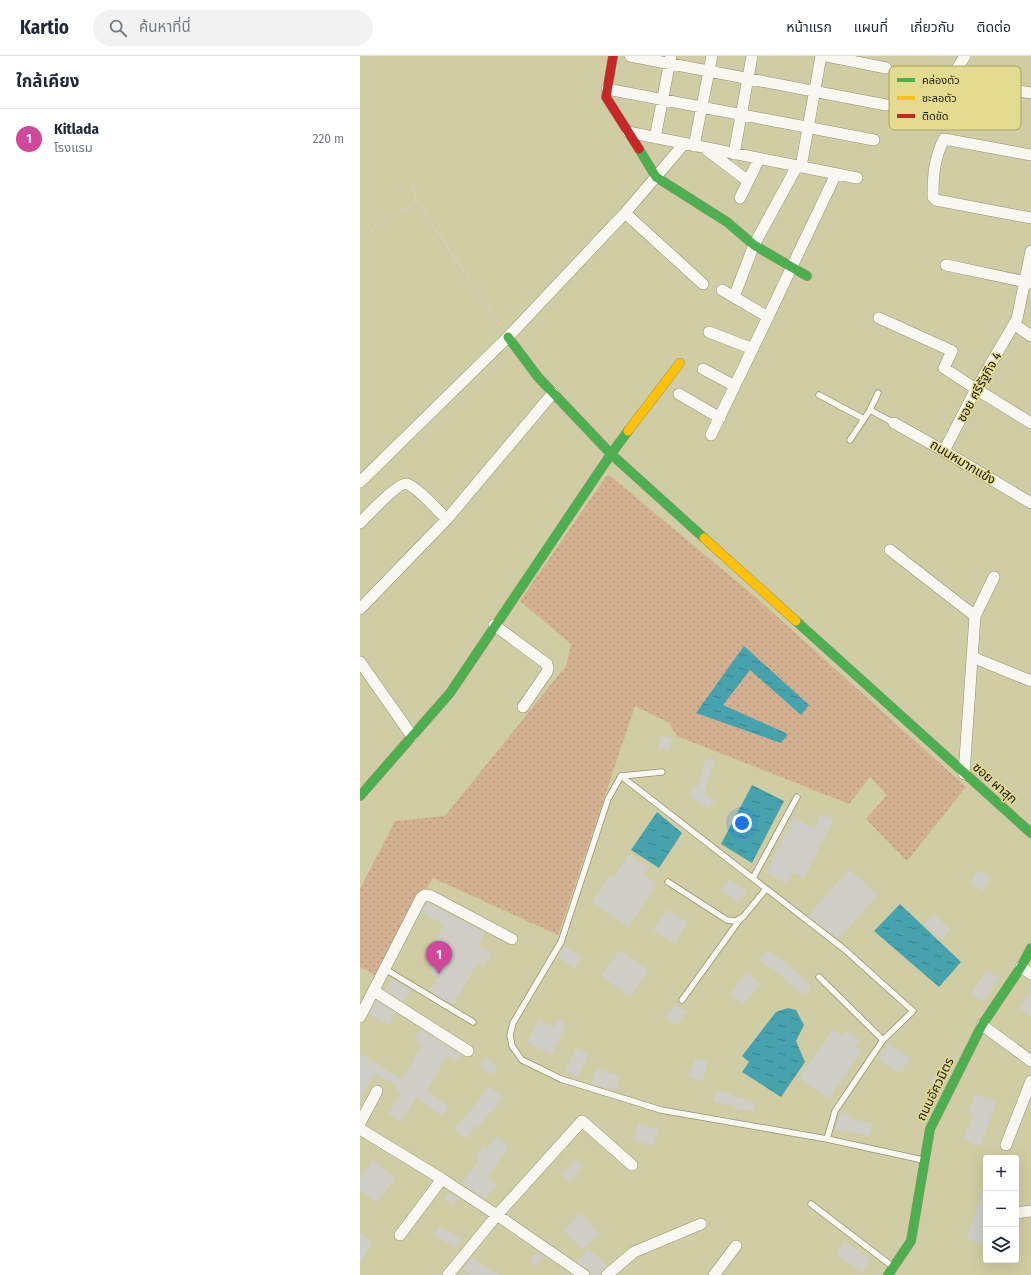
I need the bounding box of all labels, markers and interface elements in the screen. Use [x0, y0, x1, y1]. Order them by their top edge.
search box [93, 10, 373, 46]
text: Kartio [20, 16, 69, 39]
icon: search [107, 17, 129, 39]
text: ค้นหาที่นี่ [139, 18, 191, 36]
text: หน้าแรก [786, 19, 832, 36]
text: แผนที่ [854, 19, 888, 36]
text: เกี่ยวกับ [910, 19, 955, 36]
text: ติดต่อ [977, 19, 1011, 36]
legend [889, 66, 1021, 130]
text: ใกล้เคียง [16, 71, 79, 92]
text: คล่องตัว [922, 74, 960, 87]
text: ชะลอตัว [922, 92, 957, 105]
text: ติดขัด [922, 110, 949, 123]
text: Kitlada [54, 120, 99, 138]
text: 1 [26, 131, 32, 146]
text: 220 m [313, 131, 344, 146]
text: โรงแรม [54, 140, 93, 155]
street label: ซอย ศรีรัฐกิจ 4 [954, 349, 1004, 425]
street label: ถนนหมากแข้ง [928, 437, 998, 487]
street label: ซอย ผาสุก [970, 759, 1020, 807]
your location [732, 813, 752, 833]
pin: 1 [426, 941, 452, 974]
street label: ถนนอัศวมิตร [913, 1055, 957, 1123]
map controls [983, 1155, 1019, 1263]
button: + [983, 1155, 1019, 1191]
button: − [983, 1191, 1019, 1227]
button: layers [983, 1227, 1019, 1263]

